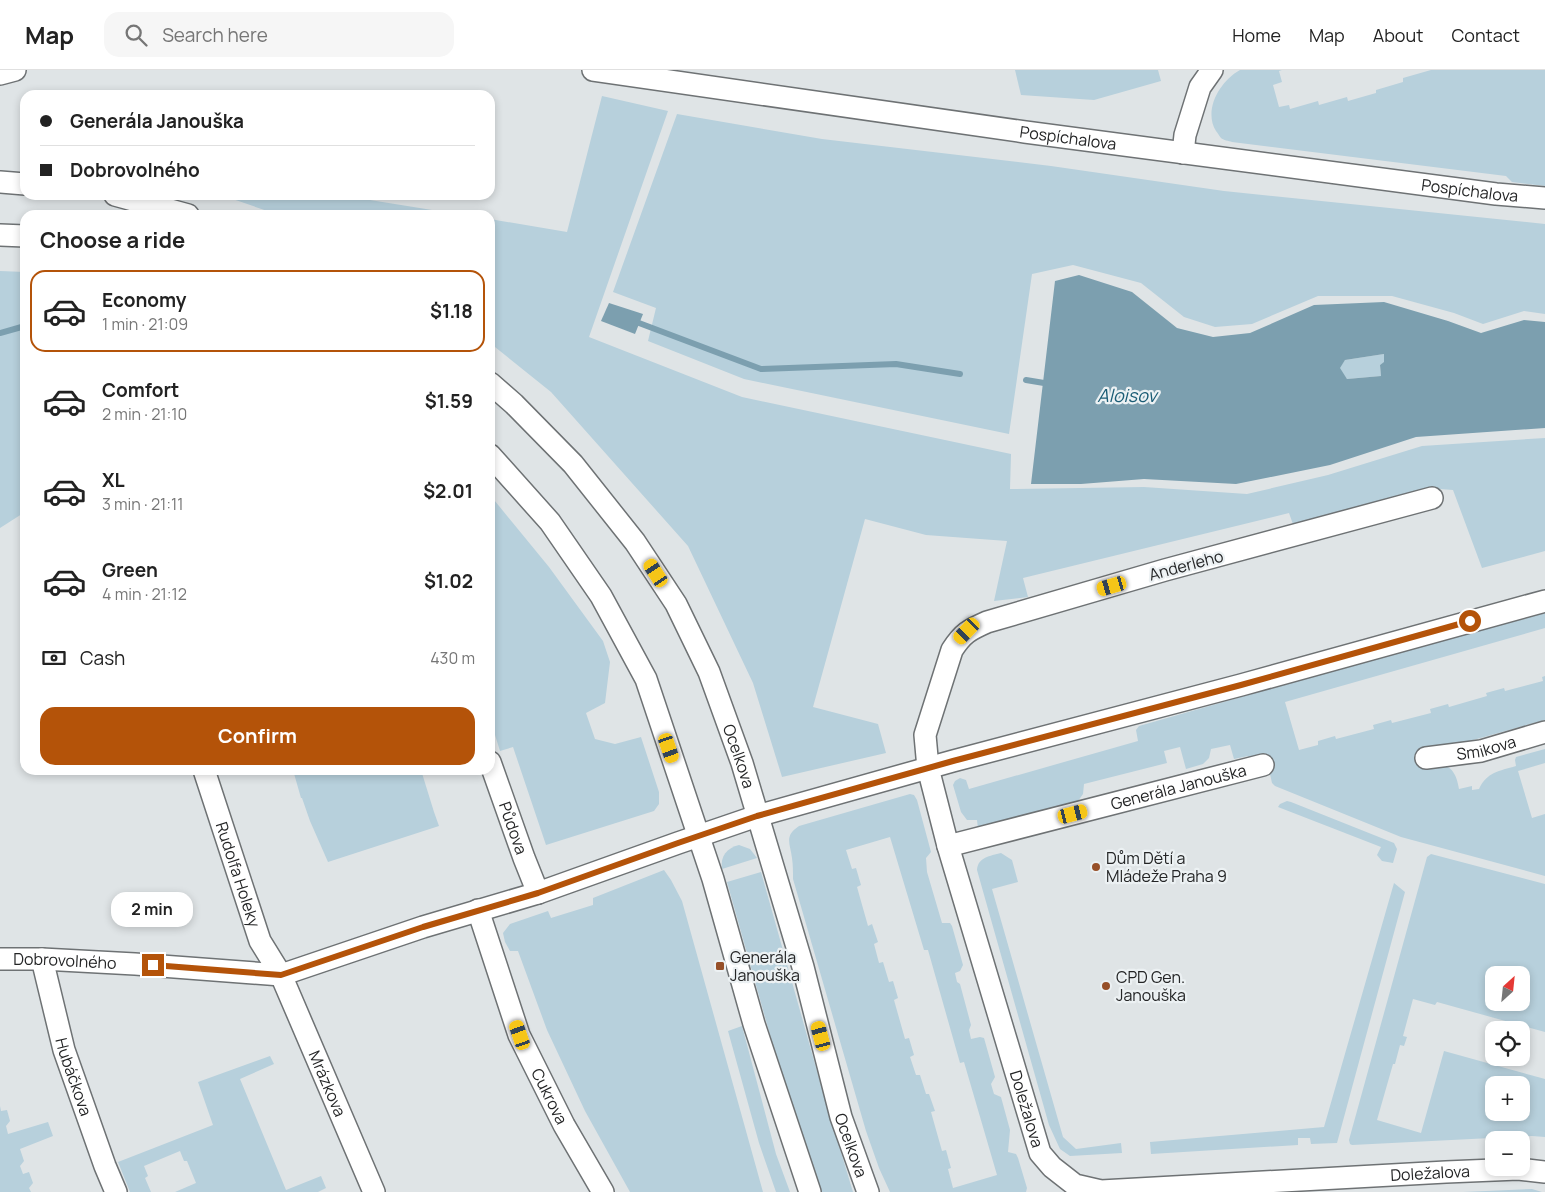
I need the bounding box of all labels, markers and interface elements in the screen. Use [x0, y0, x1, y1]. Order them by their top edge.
search box [104, 12, 454, 57]
text: Map [25, 18, 74, 51]
icon: search [122, 21, 150, 49]
text: Search here [162, 22, 268, 48]
text: Home [1232, 23, 1281, 47]
text: Map [1309, 23, 1345, 47]
text: About [1373, 23, 1423, 47]
text: Contact [1451, 23, 1520, 47]
text: Generála Janouška [70, 108, 244, 134]
street label: Pospíchalova [1018, 120, 1118, 155]
text: Dobrovolného [70, 157, 200, 183]
street label: Pospíchalova [1420, 173, 1519, 207]
text: Choose a ride [40, 225, 185, 255]
text: Economy [102, 287, 186, 313]
icon: car [42, 289, 87, 334]
text: $1.18 [430, 298, 473, 324]
text: 1 min · 21:09 [102, 313, 188, 335]
text: Comfort [102, 377, 179, 403]
icon: car [42, 379, 87, 424]
water label: Aloisov [1097, 383, 1160, 407]
text: $1.59 [425, 388, 473, 414]
text: 2 min · 21:10 [102, 403, 187, 425]
text: XL [102, 467, 125, 493]
icon: car [42, 469, 87, 514]
text: $2.01 [423, 478, 473, 504]
text: 3 min · 21:11 [102, 493, 184, 515]
street label: Anderleho [1146, 545, 1226, 585]
car [641, 556, 670, 590]
text: Green [102, 557, 158, 583]
icon: car [42, 559, 87, 604]
text: $1.02 [424, 568, 473, 594]
car [1095, 575, 1128, 597]
text: 4 min · 21:12 [102, 583, 187, 605]
route start [1459, 610, 1481, 632]
car [951, 615, 982, 647]
icon: cash [40, 644, 68, 672]
text: Cash [80, 645, 125, 671]
text: 430 m [430, 647, 475, 669]
button: Confirm [40, 707, 475, 765]
street label: Ocelkova [718, 721, 760, 791]
street label: Smikova [1455, 730, 1519, 765]
car [657, 731, 680, 765]
street label: Generála Janouška [1108, 759, 1249, 815]
street label: Půdova [494, 799, 533, 857]
car [1056, 803, 1089, 825]
street label: Rudolfa Holeky [211, 819, 266, 931]
place label: Dům Dětí a Mládeže Praha 9 [1106, 847, 1227, 887]
marker: Dům Dětí a Mládeže Praha 9 [1090, 861, 1102, 873]
callout: 2 min [112, 892, 194, 928]
text: 2 min [131, 898, 173, 920]
place label: Generála Janouška [730, 946, 800, 986]
street label: Dobrovolného [13, 948, 117, 974]
route end [142, 954, 164, 976]
marker: Generála Janouška [714, 960, 726, 972]
place label: CPD Gen. Janouška [1116, 966, 1186, 1006]
north arrow [1485, 966, 1530, 1011]
map controls [1485, 966, 1530, 1176]
marker: CPD Gen. Janouška [1100, 980, 1112, 992]
car [508, 1018, 531, 1052]
car [809, 1020, 832, 1052]
button: locate [1485, 1021, 1530, 1066]
street label: Hubáčkova [50, 1036, 97, 1119]
street label: Mrázkova [304, 1047, 351, 1120]
street label: Cukrova [526, 1064, 573, 1128]
street label: Doležalova [1005, 1068, 1049, 1150]
button: + [1485, 1076, 1530, 1121]
street label: Ocelkova [829, 1110, 873, 1180]
button: − [1485, 1131, 1530, 1176]
street label: Doležalova [1390, 1160, 1470, 1186]

